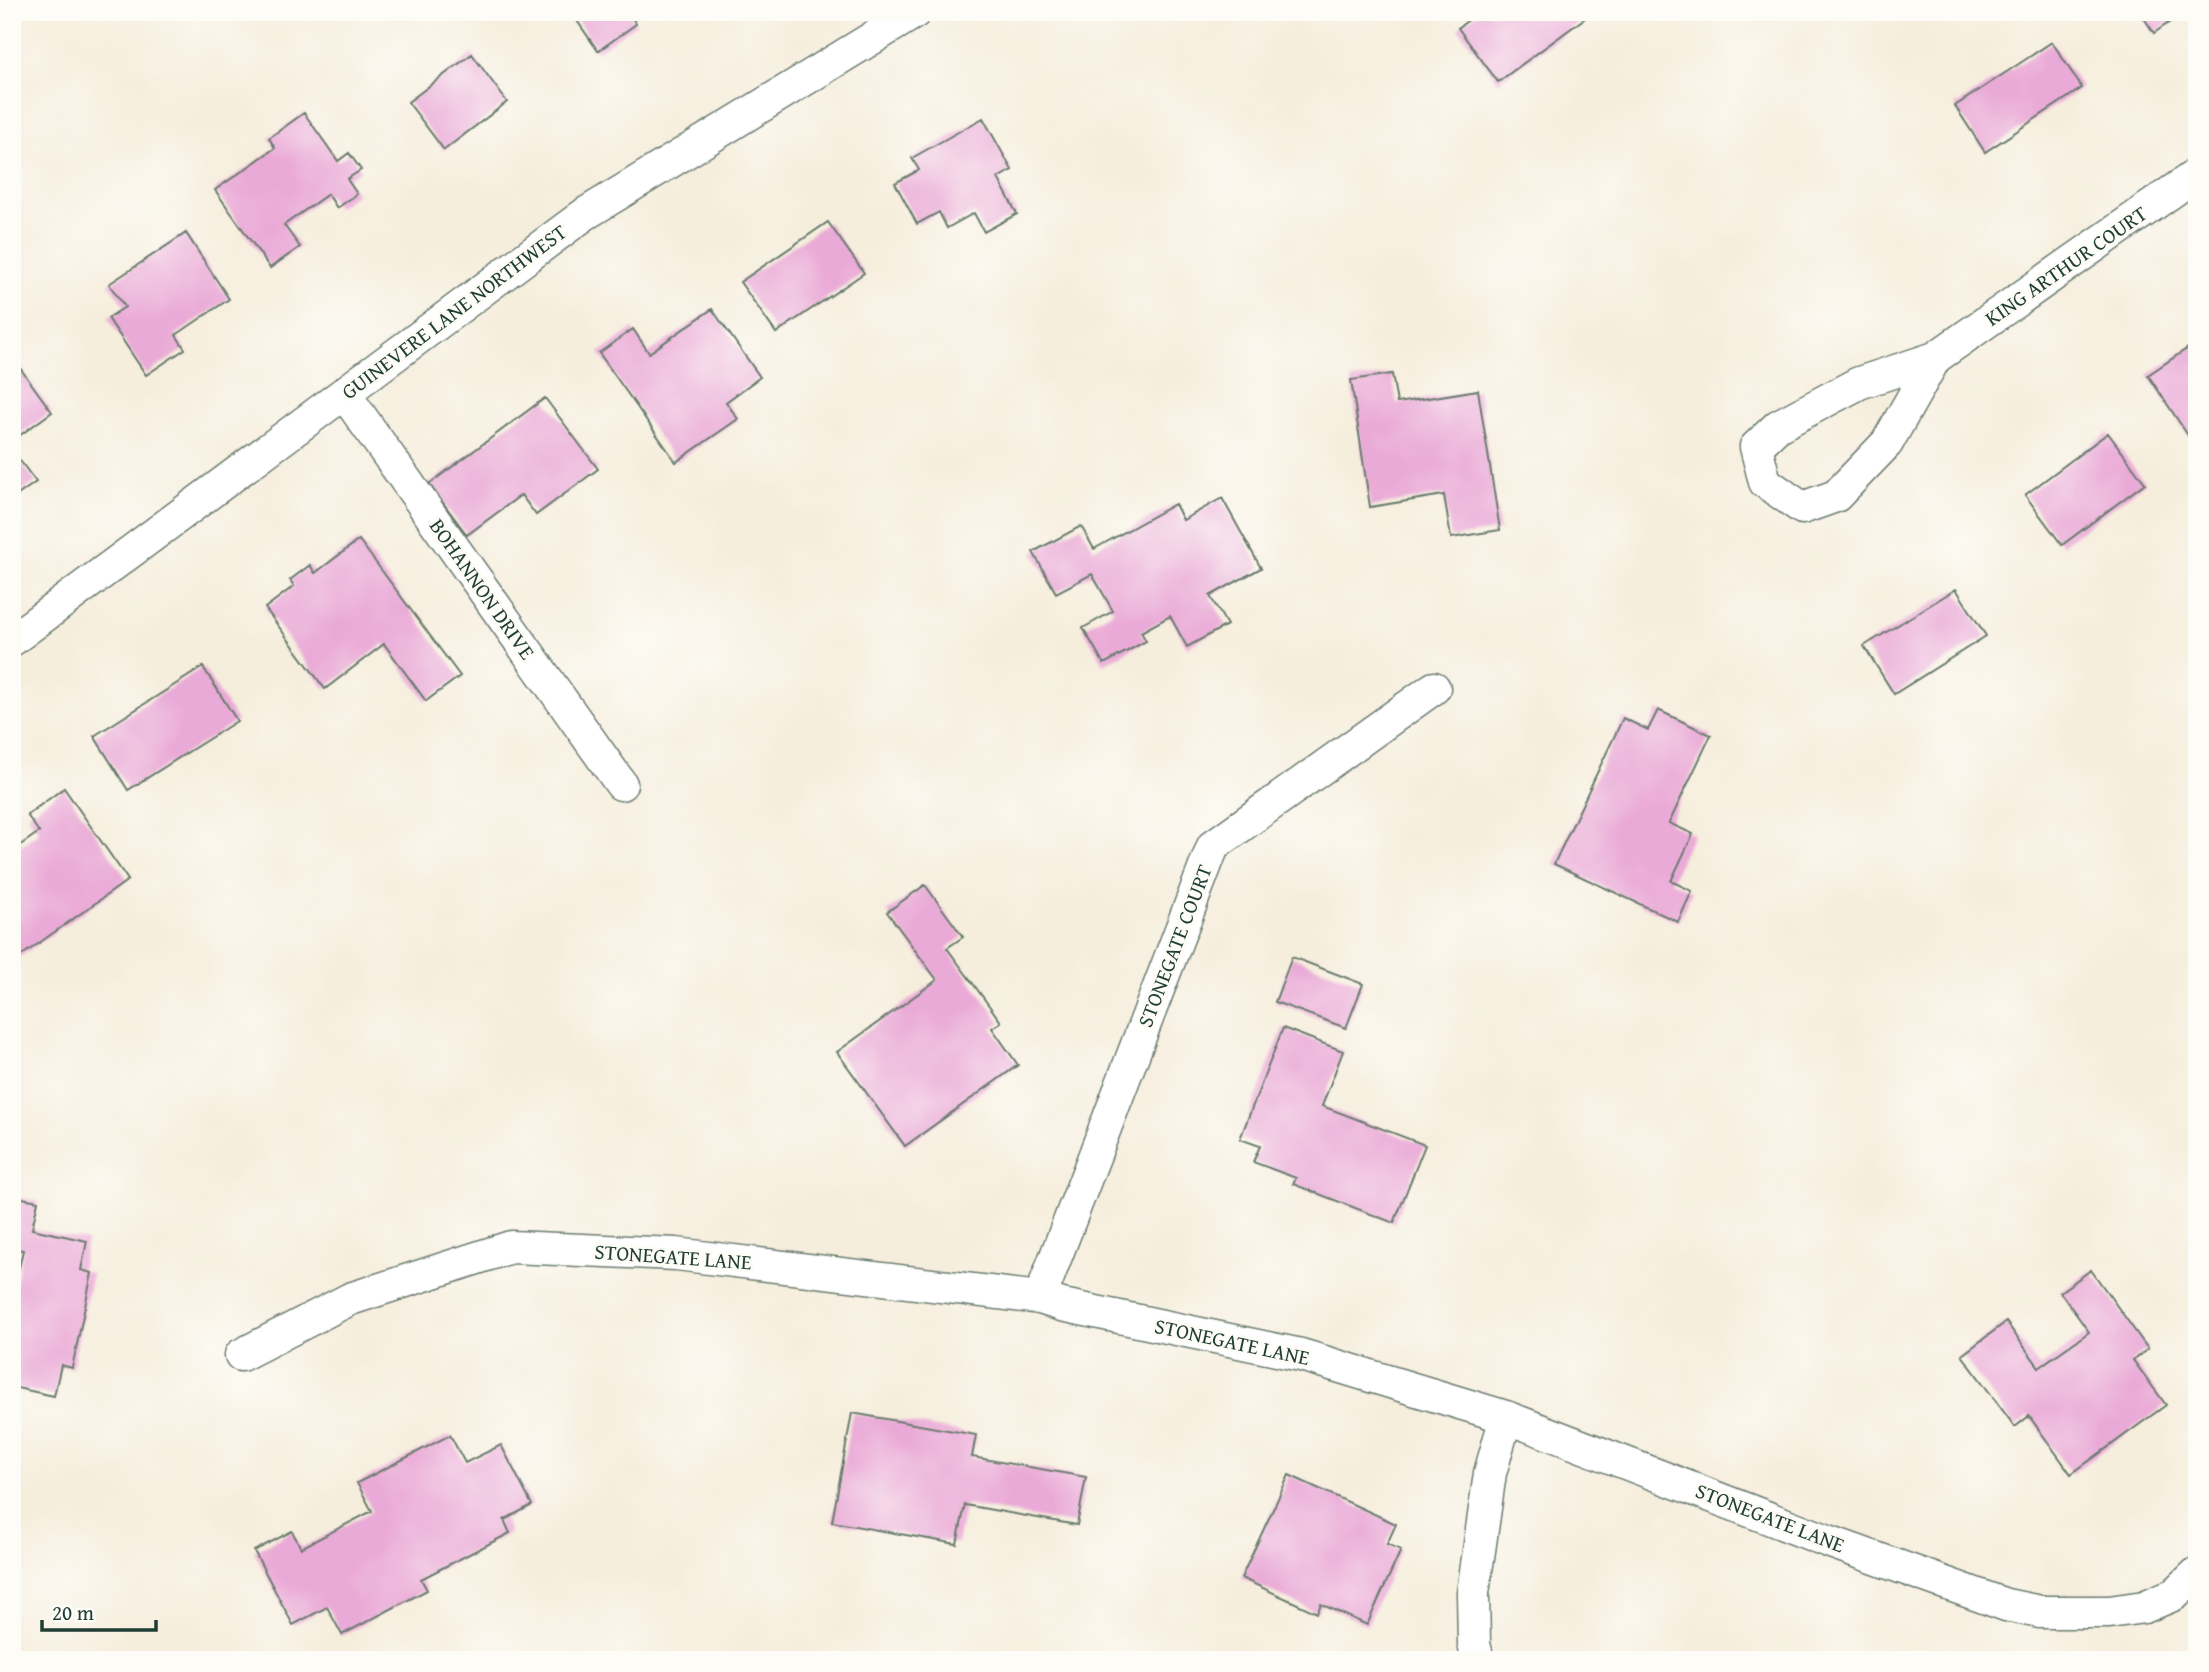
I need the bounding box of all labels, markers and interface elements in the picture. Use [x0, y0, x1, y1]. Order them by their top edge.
street label: KING ARTHUR COURT [1978, 198, 2153, 333]
street label: GUINEVERE LANE NORTHWEST [335, 216, 573, 407]
street label: BOHANNON DRIVE [422, 512, 543, 666]
street label: STONEGATE COURT [1129, 860, 1220, 1032]
street label: STONEGATE LANE [593, 1236, 753, 1277]
street label: STONEGATE LANE [1152, 1310, 1313, 1373]
street label: STONEGATE LANE [1691, 1475, 1850, 1560]
scale bar [42, 1588, 156, 1632]
text: 20 m [52, 1597, 94, 1628]

